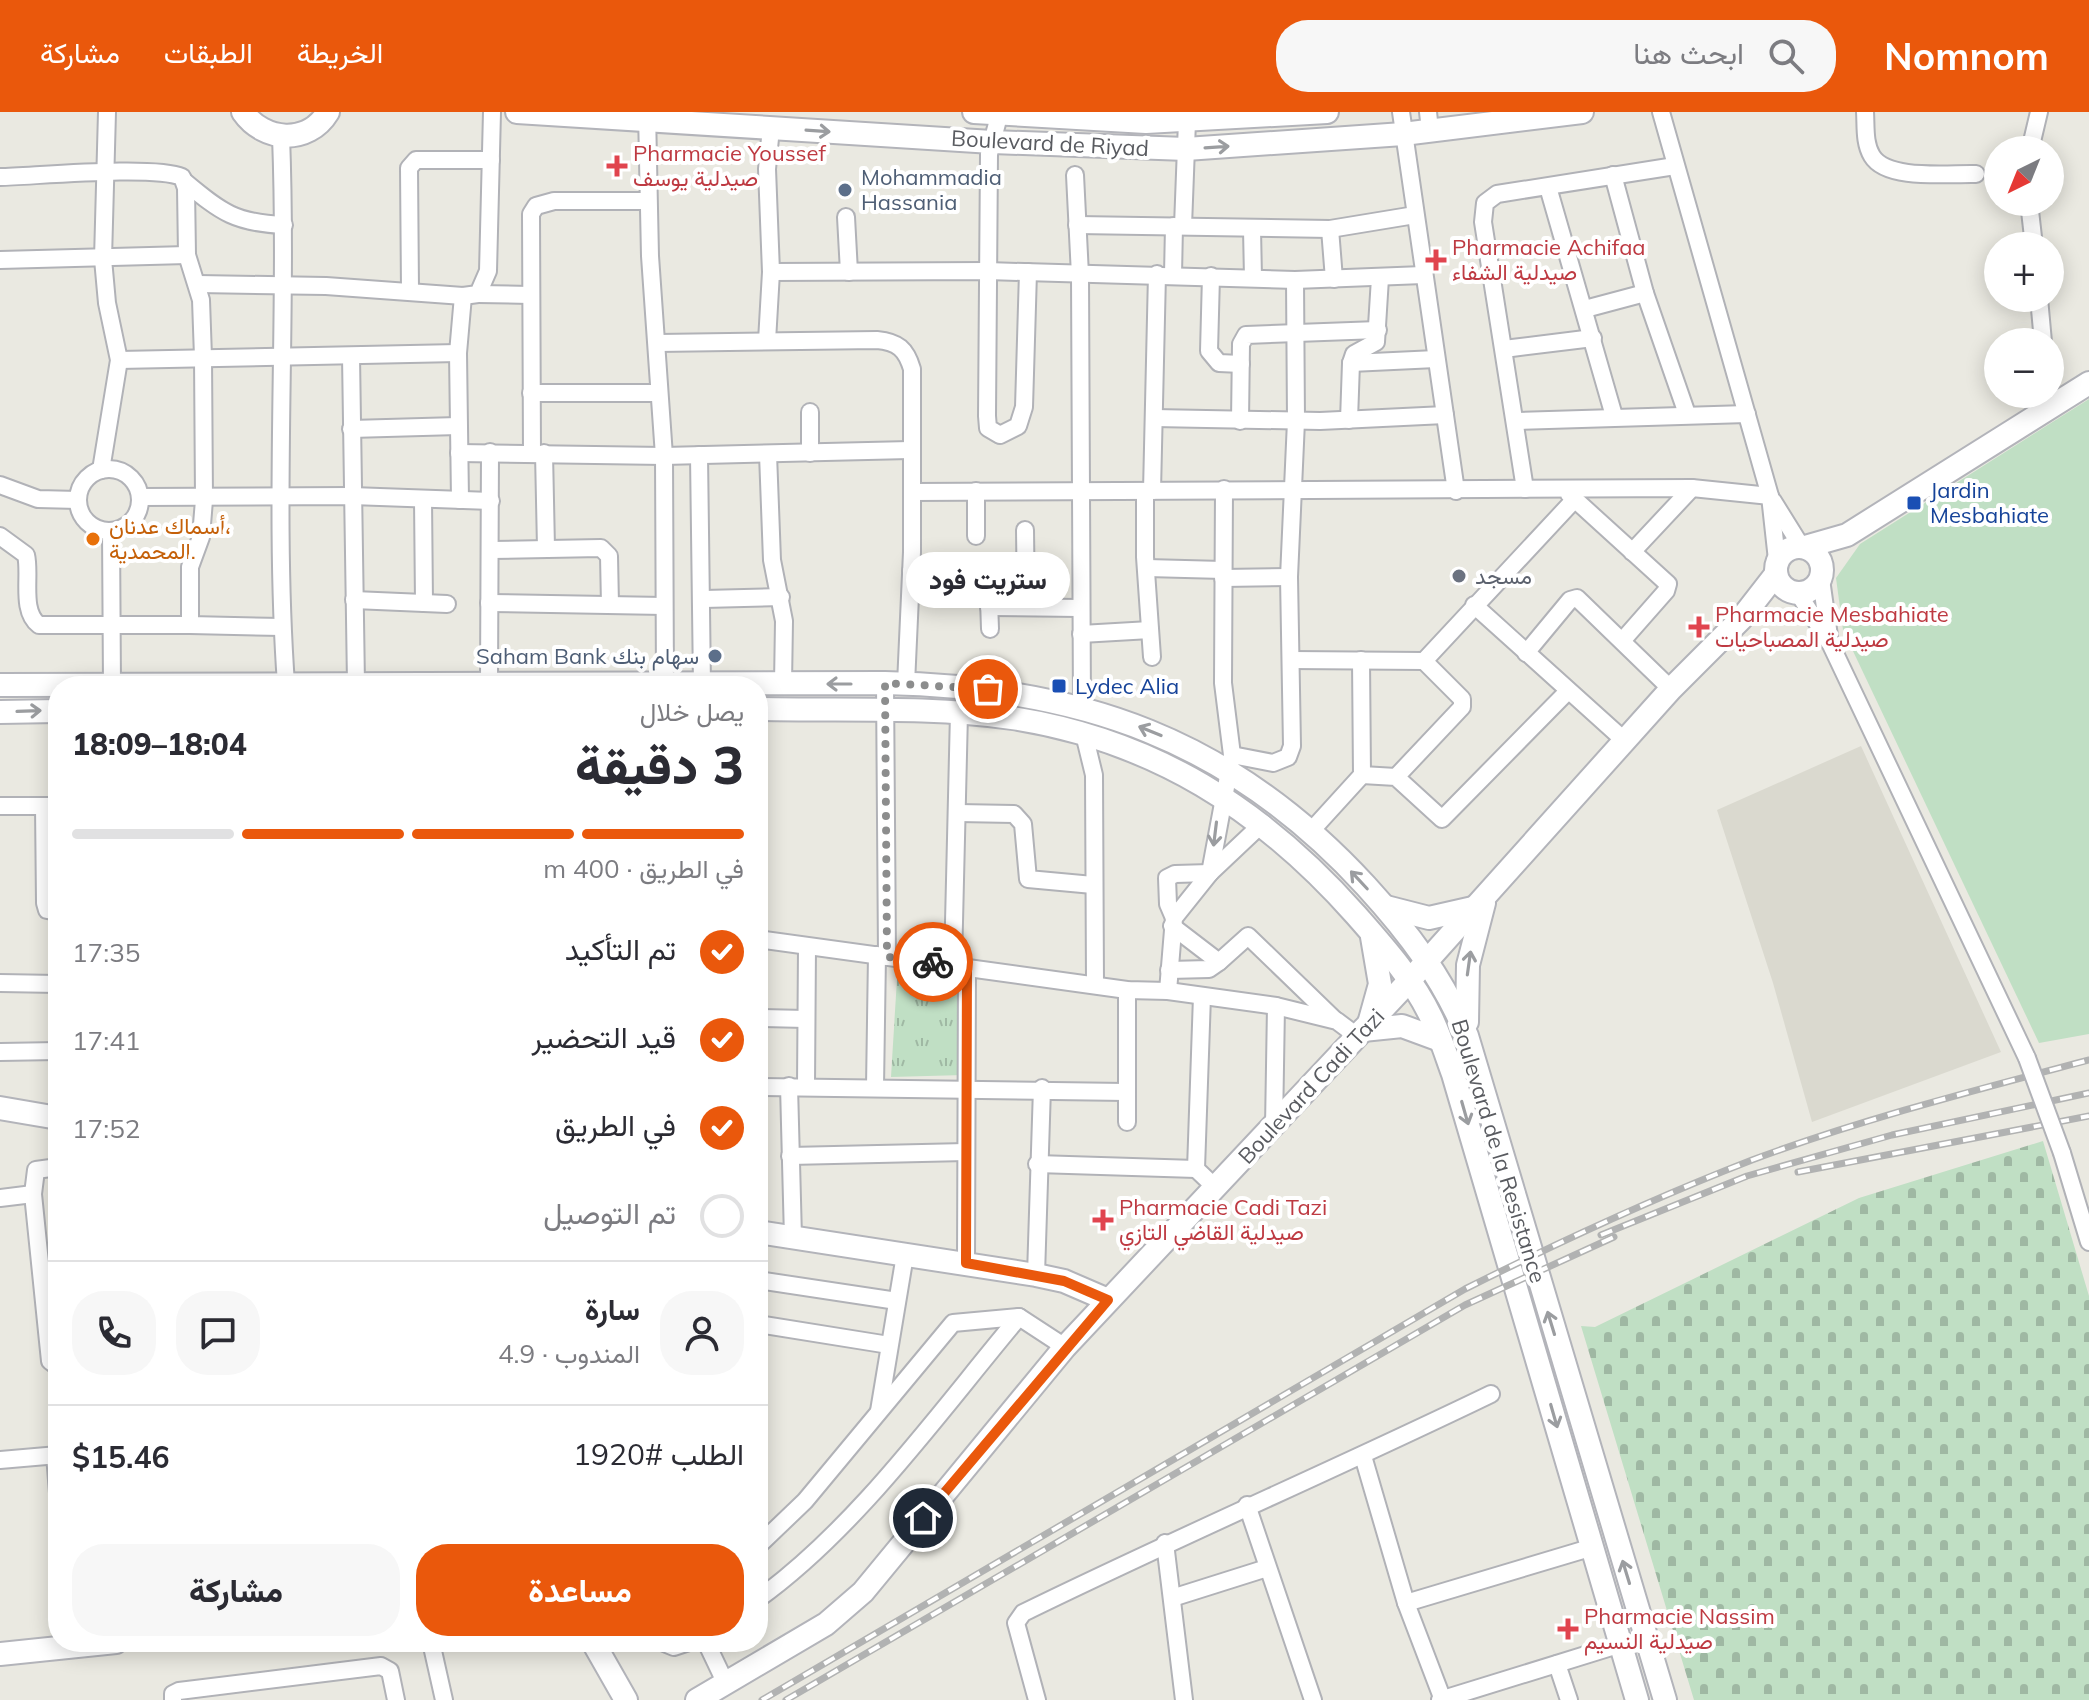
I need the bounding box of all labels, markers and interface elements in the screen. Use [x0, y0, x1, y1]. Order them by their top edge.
search box [1276, 20, 1836, 92]
text: Nomnom [1884, 32, 2049, 80]
text: ابحث هنا [1633, 34, 1744, 72]
icon: search [1764, 34, 1808, 78]
text: مشاركة [40, 35, 120, 70]
text: الطبقات [164, 35, 253, 70]
text: الخريطة [297, 35, 383, 70]
one-way arrow [804, 124, 831, 139]
street label: Boulevard de Riyad [950, 124, 1150, 162]
north arrow [1984, 136, 2064, 216]
map controls [1984, 136, 2064, 408]
place label: Pharmacie Youssef صيدلية يوسف [633, 139, 826, 192]
one-way arrow [1203, 139, 1230, 154]
marker: Pharmacie Youssef صيدلية يوسف [608, 157, 626, 175]
place label: Mohammadia Hassania [861, 163, 1002, 216]
marker: Mohammadia Hassania [836, 181, 854, 199]
button: + [1984, 232, 2064, 312]
place label: Pharmacie Achifaa صيدلية الشفاء [1452, 233, 1646, 286]
marker: Pharmacie Achifaa صيدلية الشفاء [1427, 251, 1445, 269]
button: − [1984, 328, 2064, 408]
place label: Jardin Mesbahiate [1930, 476, 2049, 529]
marker: Jardin Mesbahiate [1905, 494, 1923, 512]
place label: أسماك عدنان، المحمدية. [109, 512, 231, 565]
marker: أسماك عدنان، المحمدية. [84, 530, 102, 548]
callout: ستريت فود [906, 553, 1070, 609]
place label: مسجد [1475, 562, 1532, 590]
text: ستريت فود [929, 563, 1047, 596]
marker: مسجد [1450, 567, 1468, 585]
place label: Pharmacie Mesbahiate صيدلية المصباحيات [1715, 600, 1949, 653]
marker: Pharmacie Mesbahiate صيدلية المصباحيات [1690, 618, 1708, 636]
place label: Saham Bank سهام بنك [476, 642, 699, 671]
marker: Saham Bank سهام بنك [706, 647, 724, 665]
pin [954, 655, 1022, 723]
icon: bag [966, 667, 1010, 711]
place label: Lydec Alia [1075, 672, 1179, 700]
one-way arrow [826, 676, 853, 691]
marker: Lydec Alia [1050, 677, 1068, 695]
text: يصل خلال [640, 695, 744, 728]
one-way arrow [15, 704, 42, 719]
one-way arrow [1138, 723, 1163, 737]
text: 18:04–18:09 [72, 725, 247, 763]
text: 3 دقيقة [575, 732, 744, 797]
one-way arrow [1208, 820, 1223, 847]
text: في الطريق · 400 m [543, 852, 744, 885]
one-way arrow [1350, 870, 1369, 890]
courier [893, 922, 973, 1002]
text: تم التأكيد [565, 930, 676, 968]
icon: check [700, 930, 744, 974]
text: 17:35 [72, 936, 140, 969]
icon: bike [911, 940, 955, 984]
one-way arrow [1462, 951, 1477, 976]
street label: Boulevard Cadi Tazi [1232, 1002, 1390, 1170]
street label: Boulevard de la Resistance [1446, 1016, 1552, 1286]
text: قيد التحضير [532, 1018, 676, 1056]
icon: check [700, 1018, 744, 1062]
text: 17:41 [72, 1024, 140, 1057]
one-way arrow [1458, 1100, 1473, 1126]
text: في الطريق [555, 1106, 676, 1144]
icon: check [700, 1106, 744, 1150]
text: 17:52 [72, 1112, 140, 1145]
place label: Pharmacie Cadi Tazi صيدلية القاضي التازي [1119, 1193, 1327, 1251]
text: تم التوصيل [543, 1194, 676, 1232]
marker: Pharmacie Cadi Tazi صيدلية القاضي التازي [1094, 1211, 1112, 1229]
text: سارة [585, 1290, 640, 1328]
button: phone [72, 1291, 156, 1375]
button: chat [176, 1291, 260, 1375]
button: person [660, 1291, 744, 1375]
one-way arrow [1543, 1311, 1557, 1336]
text: المندوب · 4.9 [498, 1337, 640, 1370]
one-way arrow [1547, 1403, 1562, 1429]
text: الطلب #1920 [573, 1435, 744, 1473]
text: $15.46 [72, 1438, 169, 1476]
pin [889, 1484, 957, 1552]
icon: home [901, 1496, 945, 1540]
button: مشاركة [72, 1544, 400, 1636]
button: مساعدة [416, 1544, 744, 1636]
one-way arrow [1618, 1560, 1632, 1585]
place label: Pharmacie Nassim صيدلية النسيم [1584, 1602, 1775, 1656]
marker: Pharmacie Nassim صيدلية النسيم [1559, 1620, 1577, 1638]

